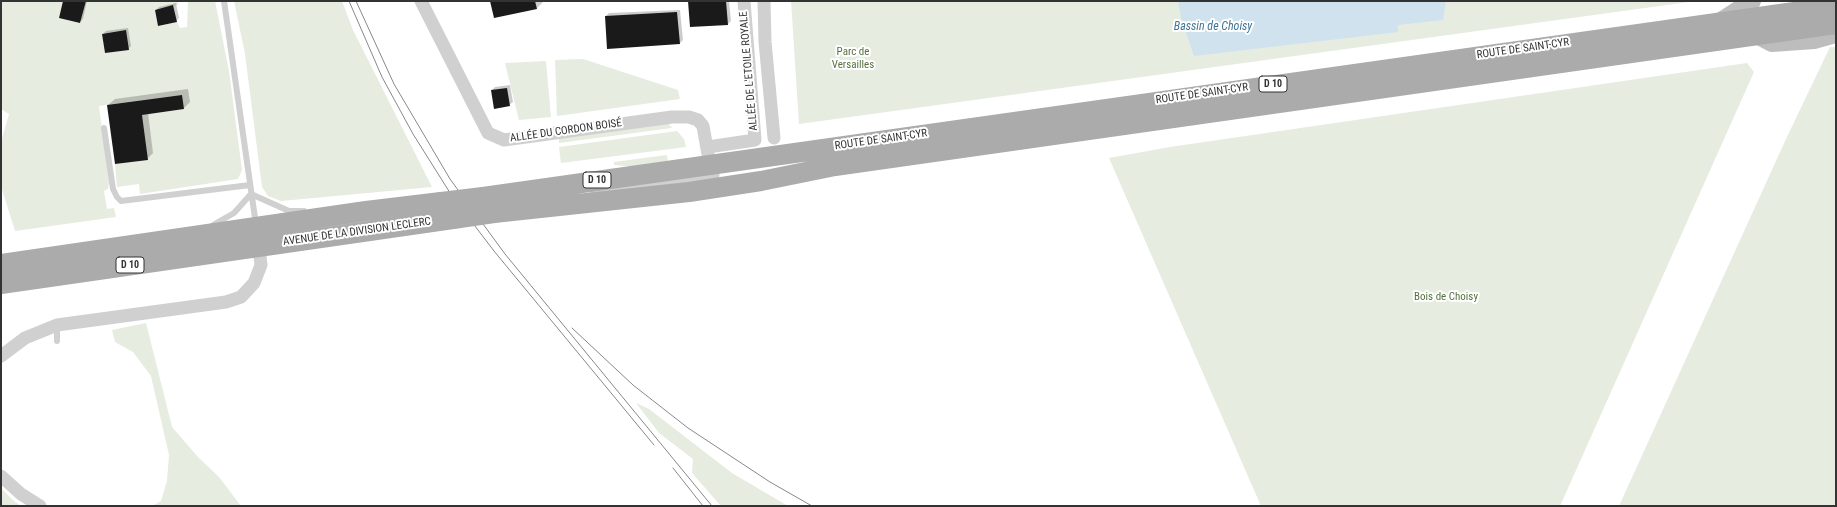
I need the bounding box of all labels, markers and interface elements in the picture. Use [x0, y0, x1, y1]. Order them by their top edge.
street label: ALLÉE DE L'ETOILE ROYALE [737, 11, 761, 131]
water label: Bassin de Choisy [1174, 20, 1252, 34]
street label: ROUTE DE SAINT-CYR [1476, 36, 1570, 62]
park label: Parc de Versailles [832, 45, 874, 71]
road number: D 10 [1259, 76, 1287, 92]
street label: ROUTE DE SAINT-CYR [1155, 81, 1249, 107]
street label: ALLÉE DU CORDON BOISÉ [509, 117, 623, 145]
street label: ROUTE DE SAINT-CYR [834, 127, 928, 153]
road number: D 10 [583, 172, 611, 188]
street label: AVENUE DE LA DIVISION LECLERC [282, 215, 432, 249]
road number: D 10 [116, 257, 144, 273]
park label: Bois de Choisy [1414, 290, 1478, 304]

